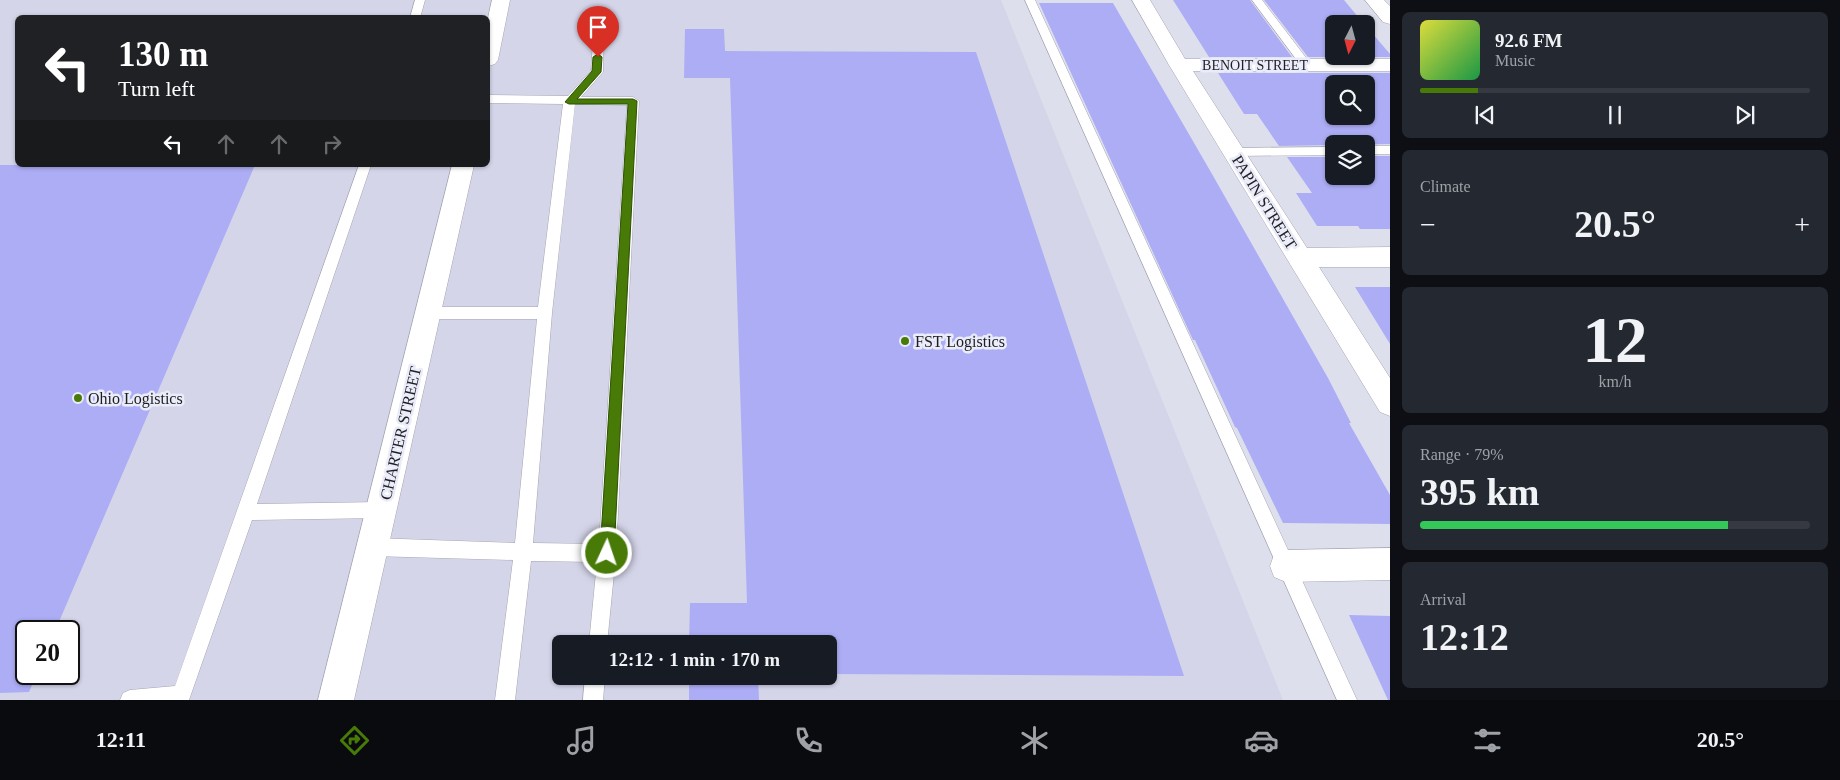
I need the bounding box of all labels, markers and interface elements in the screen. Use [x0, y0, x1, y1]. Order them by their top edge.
pin [577, 6, 619, 57]
icon: arrive [584, 13, 612, 41]
north arrow [1325, 15, 1375, 65]
map controls [1325, 15, 1375, 185]
text: 92.6 FM [1495, 30, 1563, 51]
icon: left [35, 35, 100, 100]
text: 130 m [118, 35, 208, 74]
text: Music [1495, 52, 1535, 69]
street label: BENOIT STREET [1202, 58, 1308, 73]
button: search [1325, 75, 1375, 125]
text: Turn left [118, 76, 195, 101]
icon: previous [1471, 101, 1499, 129]
icon: pause [1601, 101, 1629, 129]
icon: next [1731, 101, 1759, 129]
icon: left [159, 130, 187, 158]
icon: ahead [212, 130, 240, 158]
icon: ahead [265, 130, 293, 158]
icon: right [318, 130, 346, 158]
button: layers [1325, 135, 1375, 185]
street label: PAPIN STREET [1229, 152, 1300, 253]
text: Climate [1420, 178, 1471, 195]
text: 20.5° [1574, 203, 1656, 245]
text: − [1420, 209, 1436, 240]
text: + [1794, 209, 1810, 240]
text: 12 [1583, 304, 1648, 376]
place label: FST Logistics [915, 333, 1005, 351]
marker: FST Logistics [899, 335, 911, 347]
street label: CHARTER STREET [377, 365, 424, 501]
text: km/h [1599, 373, 1631, 390]
place label: Ohio Logistics [88, 390, 183, 408]
marker: Ohio Logistics [72, 392, 84, 404]
text: Range · 79% [1420, 446, 1504, 463]
text: 395 km [1420, 471, 1539, 513]
position arrow [580, 526, 632, 578]
text: Arrival [1420, 591, 1466, 608]
text: 12:12 [1420, 616, 1509, 658]
speed limit sign: 20 [15, 620, 80, 685]
text: 12:12 · 1 min · 170 m [609, 649, 780, 670]
icon: directions [337, 723, 372, 758]
icon: music [564, 723, 599, 758]
icon: phone [791, 723, 826, 758]
icon: climate [1017, 723, 1052, 758]
icon: car [1244, 723, 1279, 758]
icon: filters [1470, 723, 1505, 758]
text: 12:11 [96, 727, 146, 752]
text: 20.5° [1697, 727, 1744, 752]

